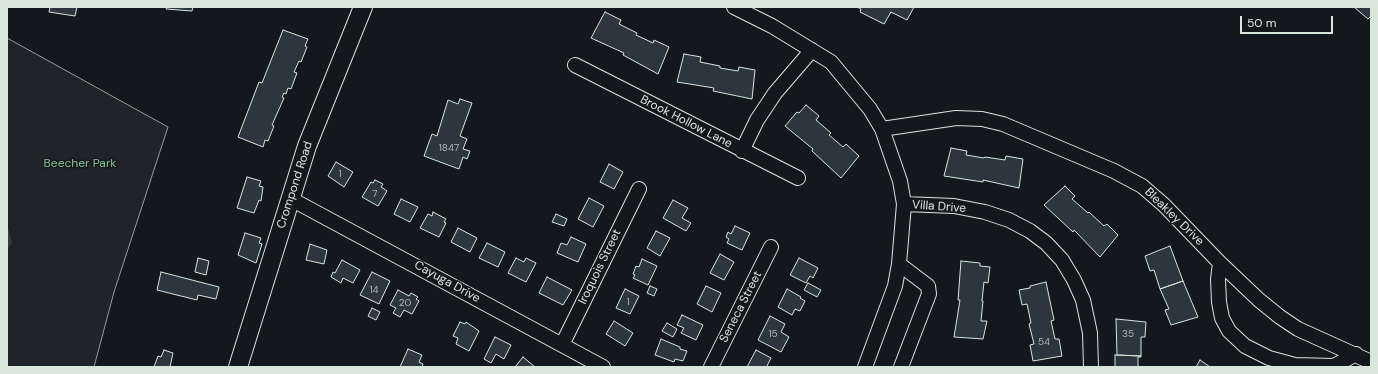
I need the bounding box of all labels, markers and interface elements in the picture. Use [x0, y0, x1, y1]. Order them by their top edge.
scale bar [1242, 8, 1335, 34]
text: 50 m [1247, 15, 1276, 31]
street label: Brook Hollow Lane [638, 93, 734, 151]
street label: Crompond Road [274, 140, 316, 230]
house number: 1847 [439, 142, 459, 154]
park label: Beecher Park [44, 157, 116, 171]
house number: 1 [338, 168, 342, 180]
street label: Bleakley Drive [1141, 185, 1207, 249]
house number: 7 [372, 188, 378, 200]
street label: Villa Drive [911, 198, 967, 216]
street label: Iroquois Street [576, 227, 624, 307]
street label: Cayuga Drive [411, 258, 483, 306]
street label: Seneca Street [717, 269, 765, 345]
house number: 14 [369, 284, 379, 296]
house number: 1 [626, 296, 630, 308]
house number: 20 [399, 297, 411, 309]
house number: 15 [768, 328, 778, 340]
house number: 35 [1122, 328, 1134, 340]
house number: 54 [1038, 336, 1050, 348]

